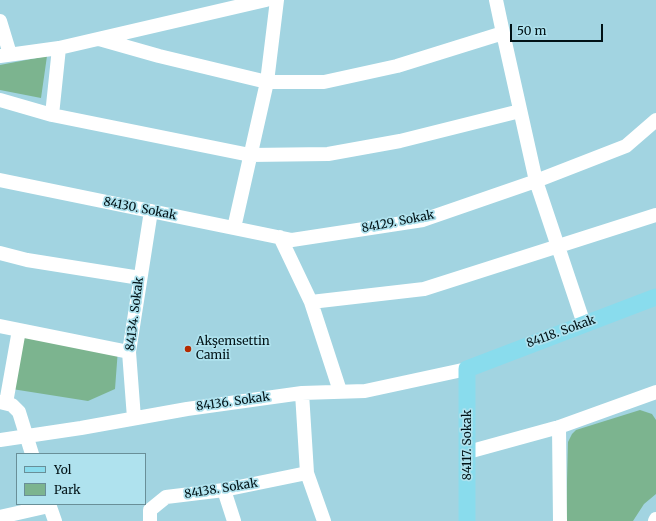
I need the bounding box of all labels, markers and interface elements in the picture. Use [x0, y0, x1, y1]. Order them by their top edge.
scale bar [512, 16, 605, 42]
text: 50 m [517, 23, 546, 38]
street label: 84130. Sokak [102, 195, 178, 223]
street label: 84129. Sokak [360, 208, 436, 236]
street label: 84134. Sokak [123, 276, 147, 352]
street label: 84118. Sokak [525, 313, 597, 351]
place label: Akşemsettin Camii [196, 335, 270, 363]
marker: Akşemsettin Camii [183, 344, 193, 354]
street label: 84136. Sokak [195, 390, 271, 414]
street label: 84117. Sokak [461, 410, 475, 480]
legend [16, 453, 146, 505]
text: Yol [54, 462, 71, 477]
street label: 84138. Sokak [183, 476, 259, 502]
text: Park [54, 482, 81, 497]

